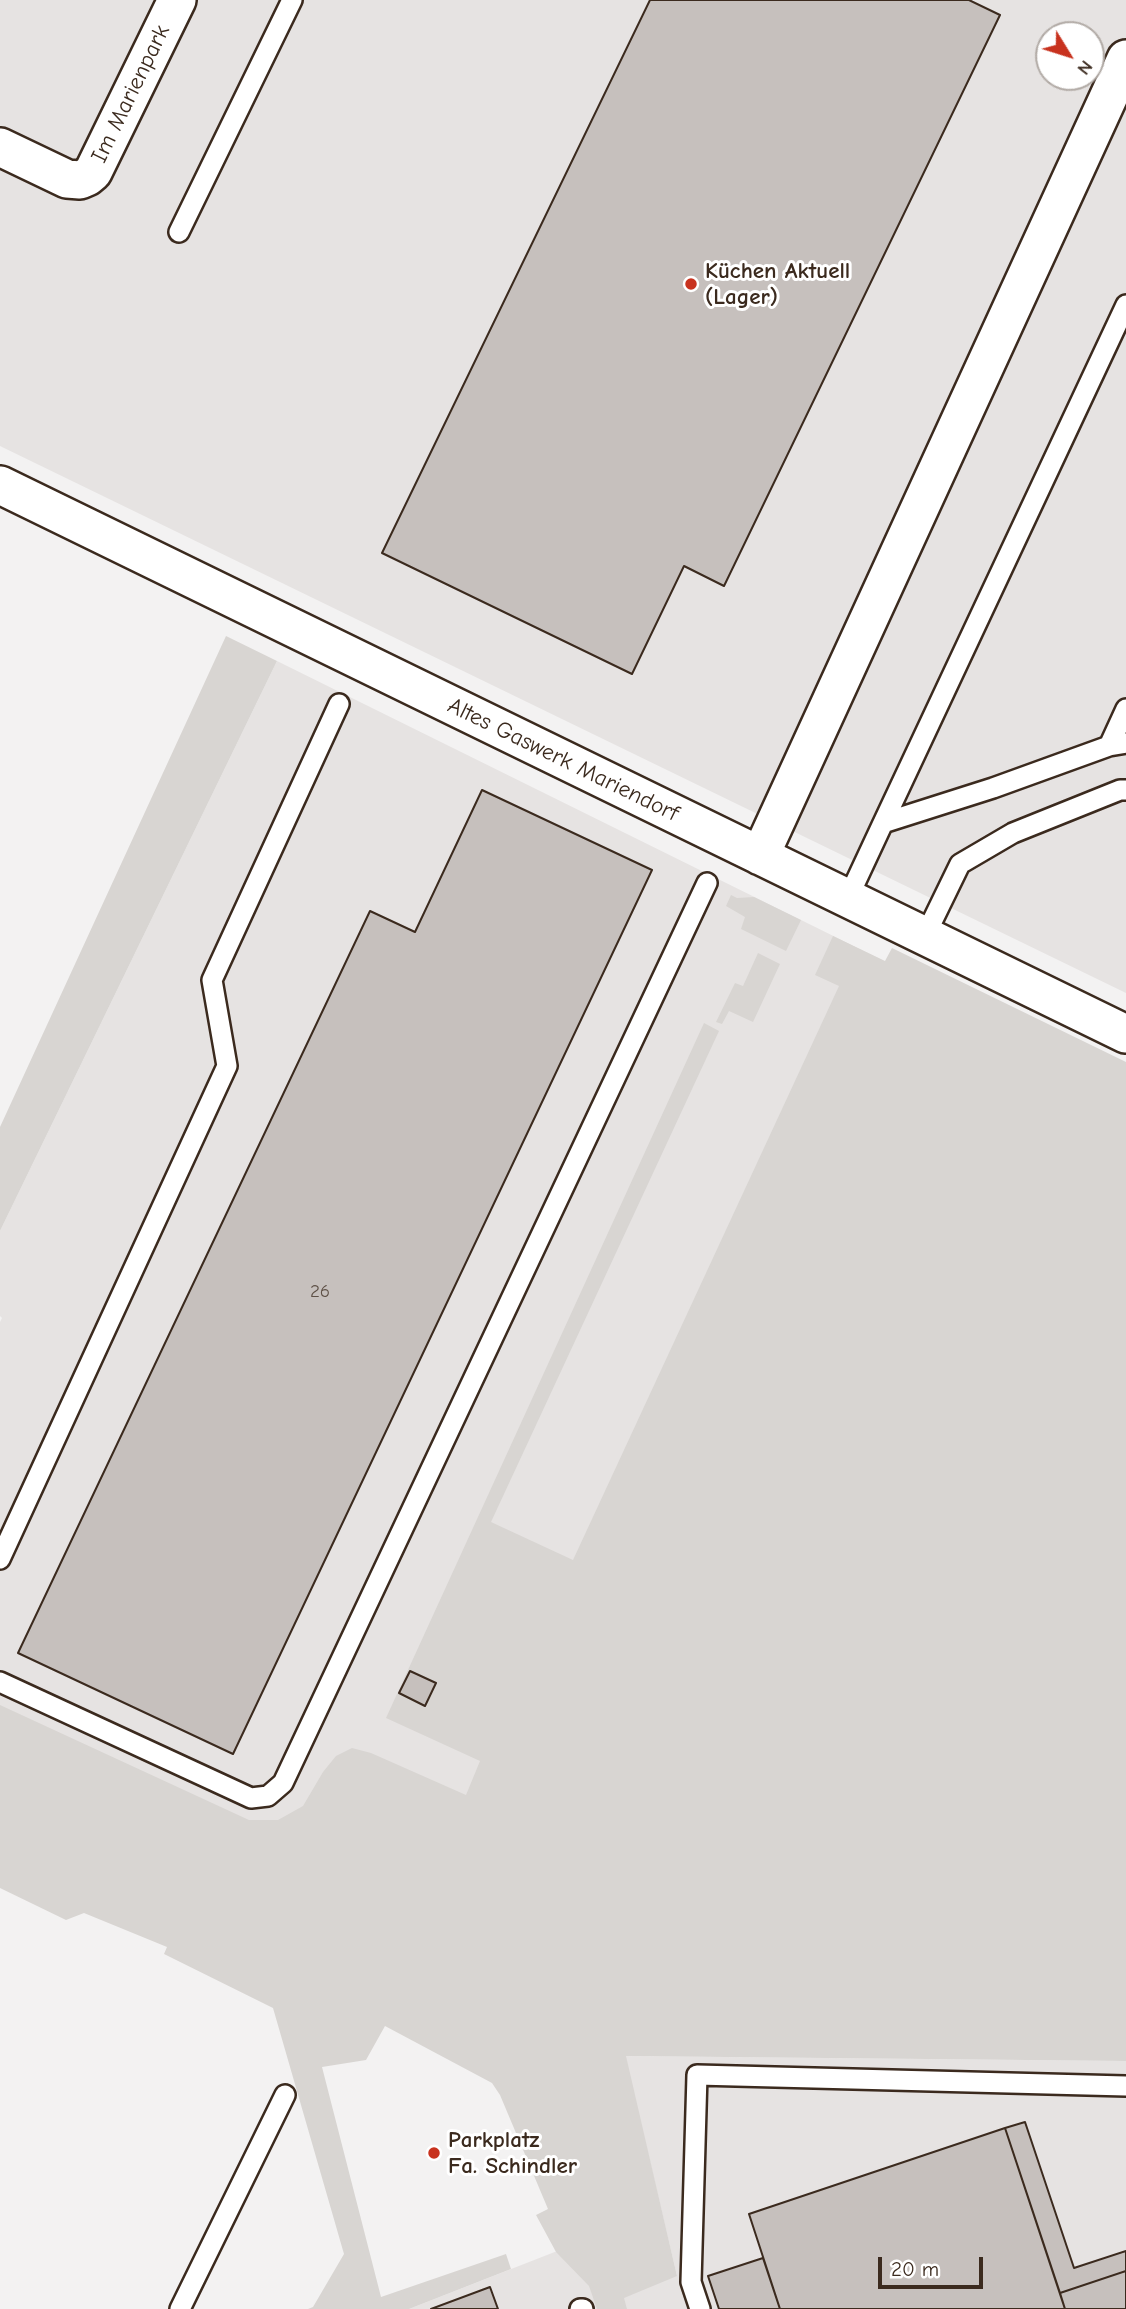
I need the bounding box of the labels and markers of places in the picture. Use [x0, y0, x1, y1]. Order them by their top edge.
place label: Küchen Aktuell (Lager) [705, 257, 850, 311]
marker: Küchen Aktuell (Lager) [683, 276, 699, 292]
place label: Parkplatz Fa. Schindler [448, 2126, 577, 2180]
marker: Parkplatz Fa. Schindler [426, 2145, 442, 2161]

